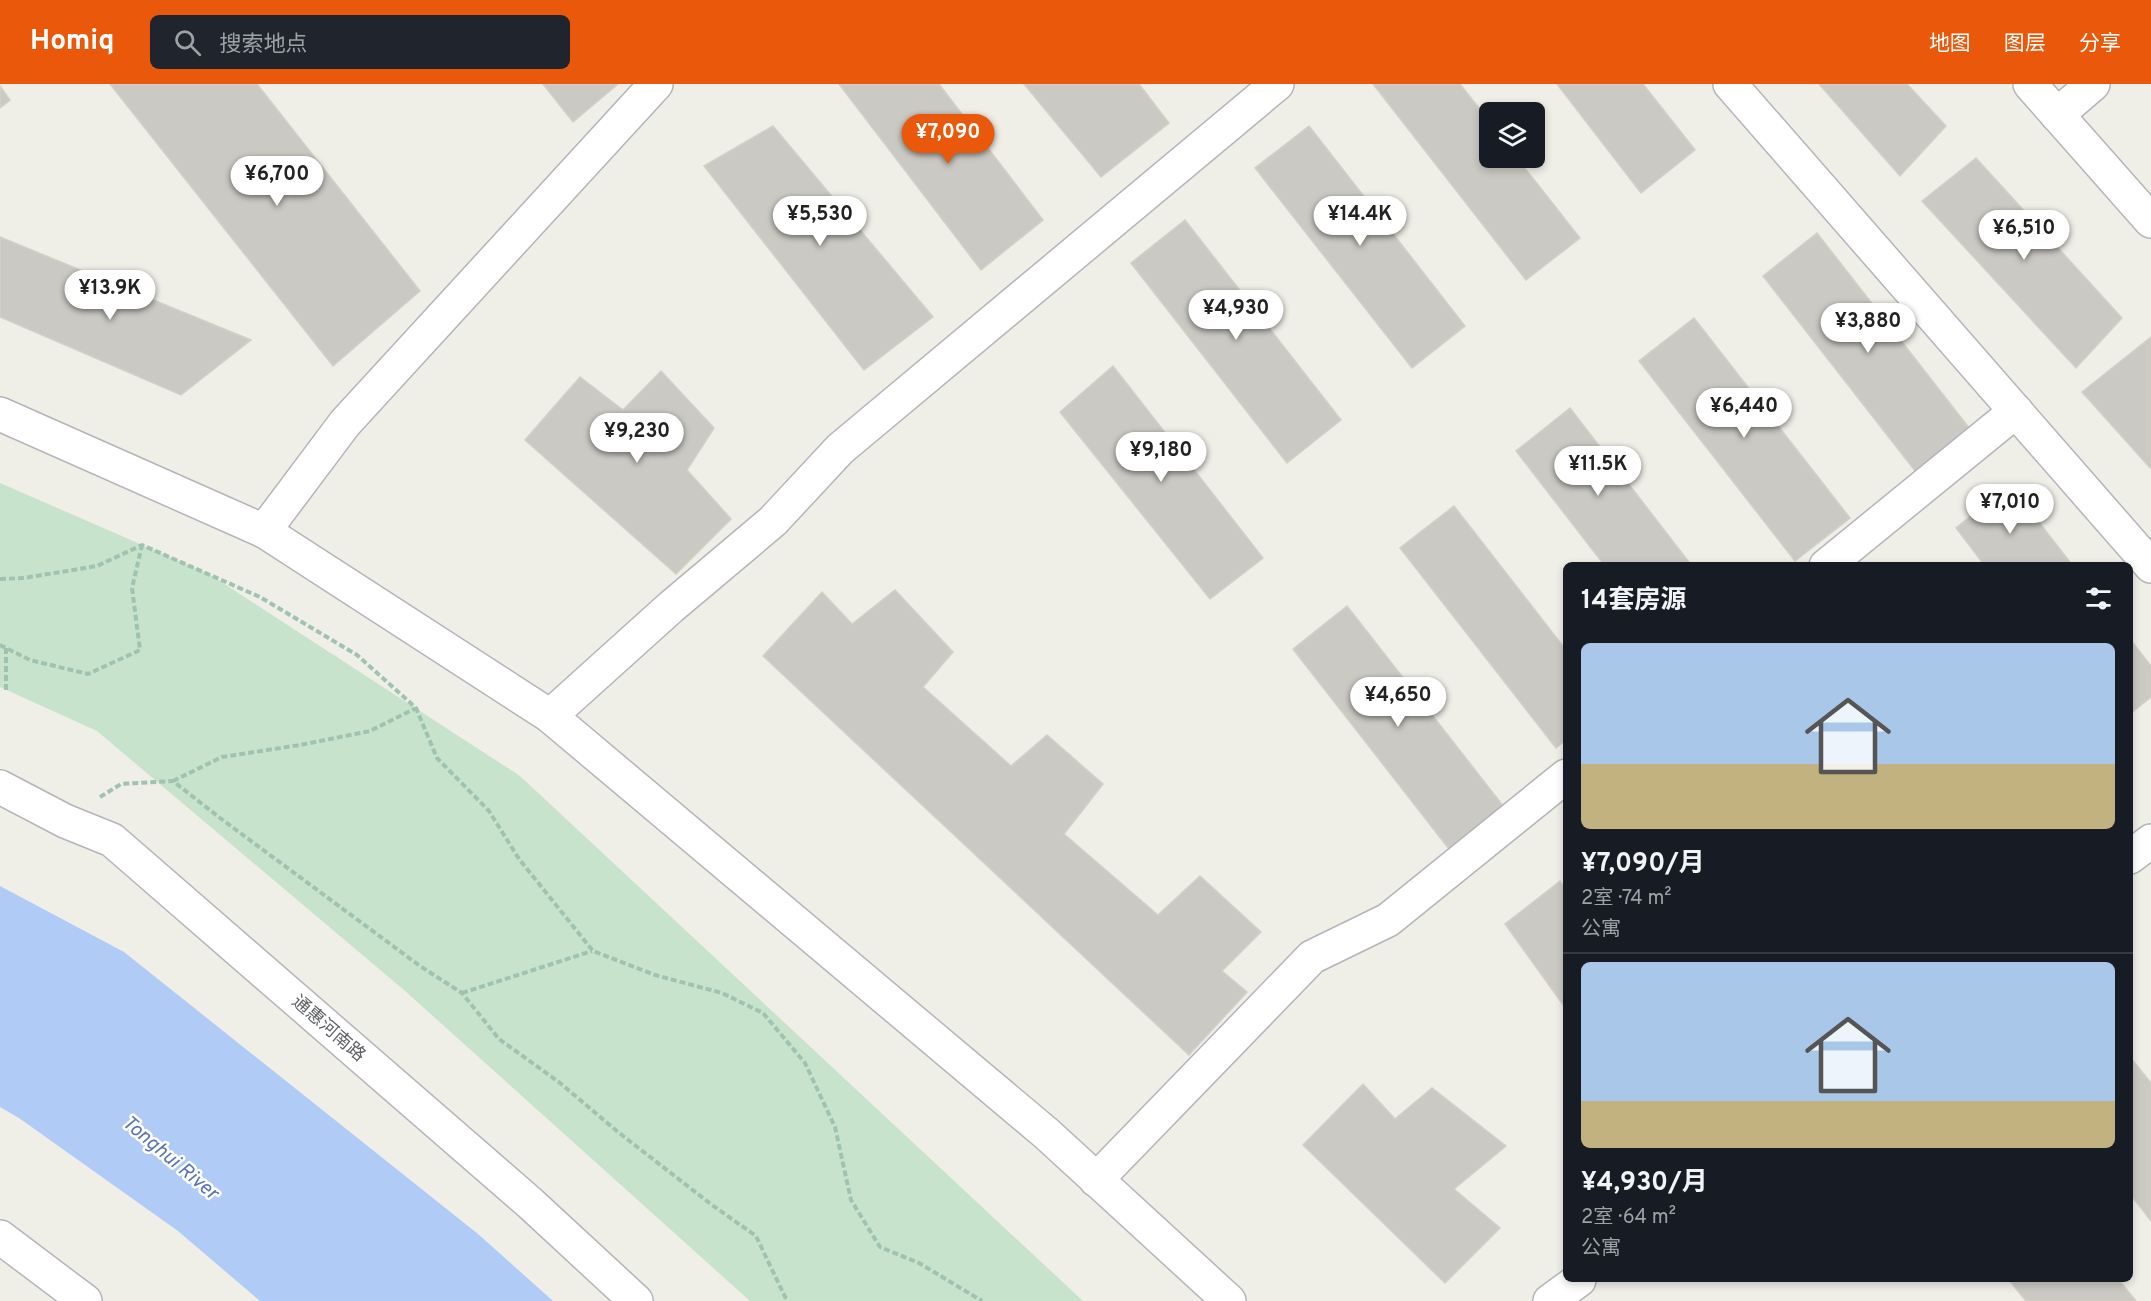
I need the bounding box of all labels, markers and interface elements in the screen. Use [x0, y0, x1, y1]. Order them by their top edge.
search box [150, 15, 570, 69]
text: Homiq [30, 24, 114, 60]
icon: search [171, 26, 204, 59]
text: 地图 [1929, 31, 1971, 58]
text: 图层 [2004, 31, 2046, 58]
text: 分享 [2079, 31, 2121, 58]
text: 搜索地点 [219, 32, 307, 59]
map controls [1479, 102, 1545, 168]
button: layers [1479, 102, 1545, 168]
pin: ¥7,090 [899, 114, 997, 165]
text: ¥7,090 [916, 120, 980, 146]
pin: ¥6,700 [228, 156, 326, 207]
text: ¥6,700 [245, 162, 309, 188]
pin: ¥5,530 [771, 196, 869, 247]
pin: ¥14.4K [1311, 196, 1409, 247]
text: ¥5,530 [787, 202, 853, 228]
text: ¥14.4K [1328, 202, 1392, 228]
pin: ¥6,510 [1975, 210, 2073, 261]
text: ¥6,510 [1993, 216, 2055, 242]
pin: ¥13.9K [61, 270, 159, 321]
text: ¥13.9K [79, 276, 141, 302]
pin: ¥4,930 [1187, 290, 1285, 341]
text: ¥4,930 [1202, 296, 1270, 322]
pin: ¥3,880 [1819, 303, 1917, 354]
text: ¥3,880 [1835, 309, 1901, 335]
pin: ¥6,440 [1695, 388, 1793, 439]
text: ¥6,440 [1710, 394, 1778, 420]
pin: ¥9,230 [588, 413, 686, 464]
text: ¥9,230 [604, 419, 670, 445]
pin: ¥9,180 [1112, 432, 1210, 483]
text: ¥9,180 [1130, 438, 1192, 464]
pin: ¥11.5K [1549, 446, 1647, 497]
text: ¥11.5K [1568, 452, 1628, 478]
pin: ¥7,010 [1961, 484, 2059, 535]
text: ¥7,010 [1980, 490, 2040, 516]
icon: filters [2082, 582, 2115, 615]
text: 14套房源 [1581, 585, 1686, 618]
pin: ¥4,650 [1349, 677, 1447, 728]
icon: home [1794, 682, 1902, 790]
text: ¥4,650 [1364, 683, 1432, 709]
text: ¥7,090/月 [1581, 848, 1705, 881]
text: 2室 · 74 m² [1581, 886, 1672, 912]
text: 公寓 [1581, 917, 1621, 943]
street label: 通惠河南路 [287, 991, 370, 1067]
icon: home [1794, 1001, 1902, 1109]
water label: Tonghui River [116, 1111, 224, 1207]
text: ¥4,930/月 [1581, 1167, 1708, 1200]
text: 2室 · 64 m² [1581, 1205, 1676, 1231]
text: 公寓 [1581, 1236, 1621, 1262]

